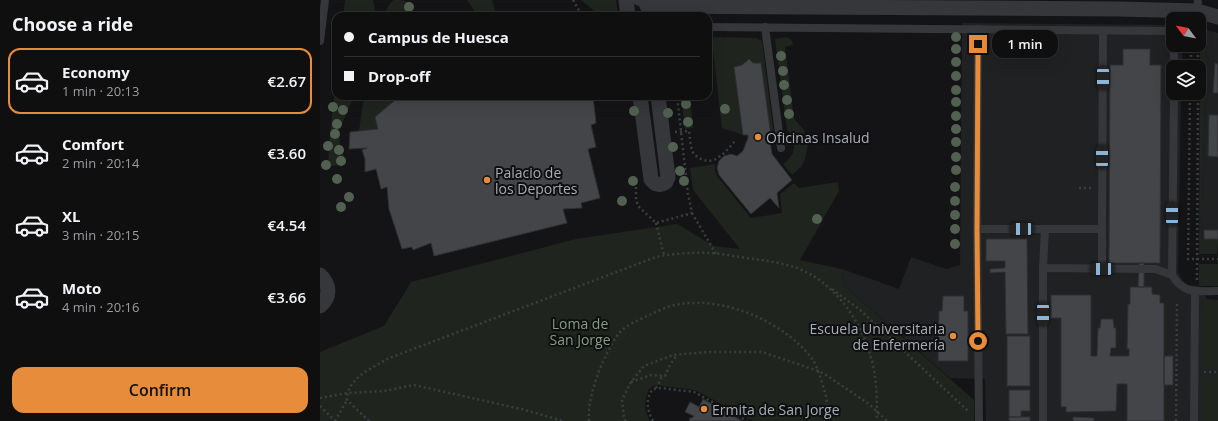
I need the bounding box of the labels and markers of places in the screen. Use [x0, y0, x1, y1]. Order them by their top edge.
place label: Oficinas Insalud [766, 128, 870, 147]
marker: Oficinas Insalud [753, 132, 763, 142]
place label: Palacio de los Deportes [495, 163, 578, 198]
marker: Palacio de los Deportes [482, 175, 492, 185]
place label: Escuela Universitaria de Enfermería [810, 319, 945, 354]
marker: Escuela Universitaria de Enfermería [948, 331, 958, 341]
place label: Ermita de San Jorge [712, 400, 840, 419]
marker: Ermita de San Jorge [699, 404, 709, 414]

